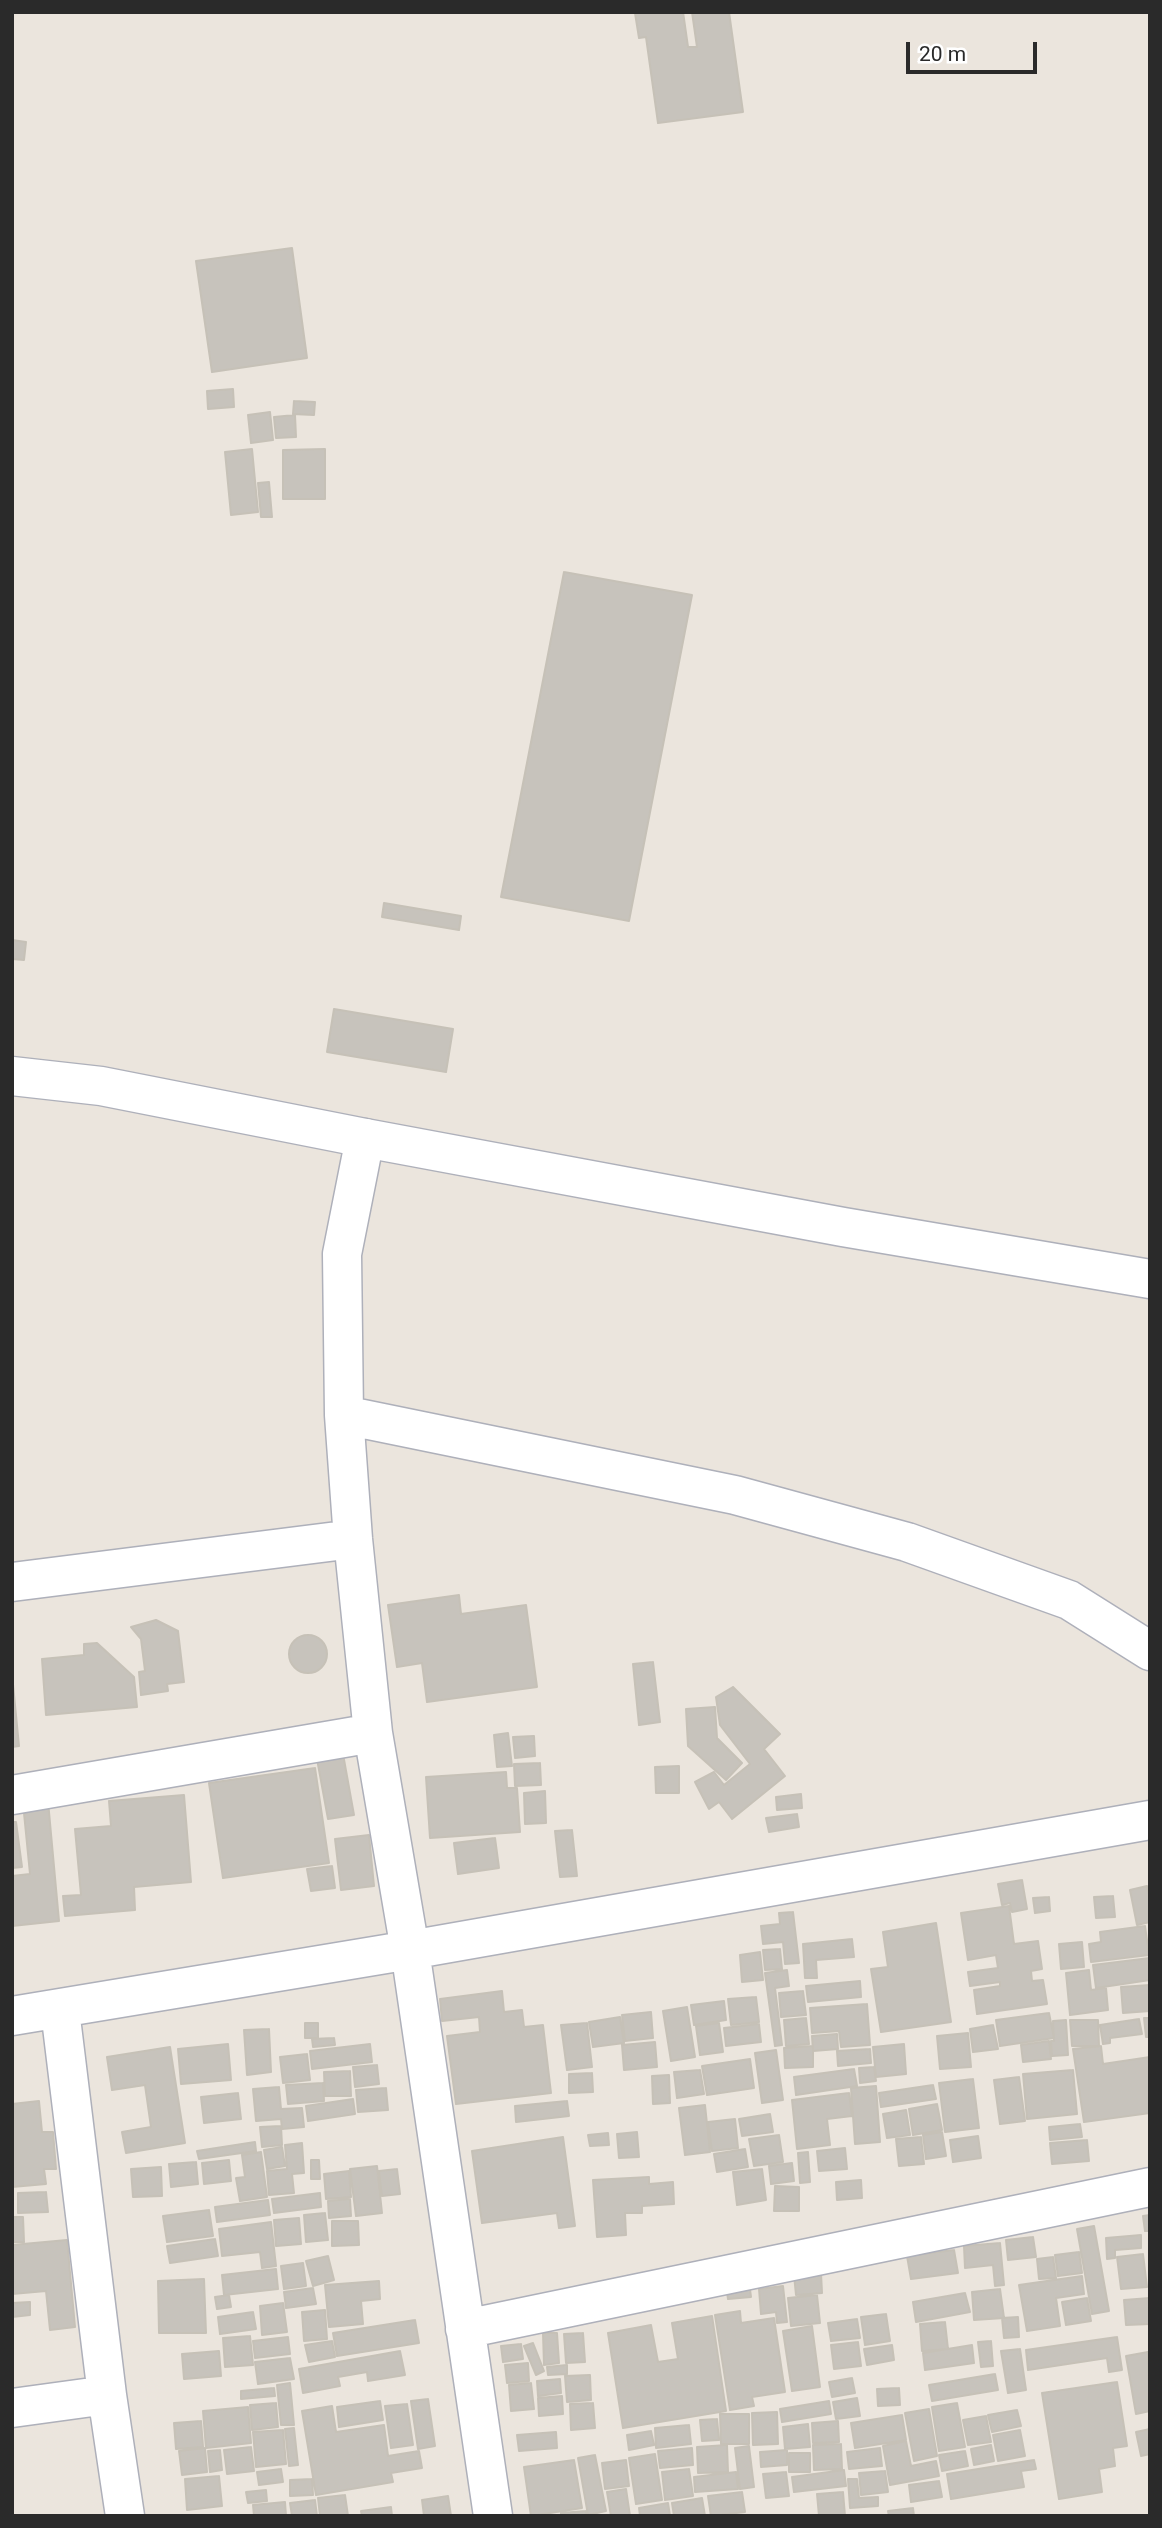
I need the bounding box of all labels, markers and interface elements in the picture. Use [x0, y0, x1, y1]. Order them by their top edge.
scale bar [910, 28, 1041, 72]
text: 20 m [919, 42, 966, 66]

